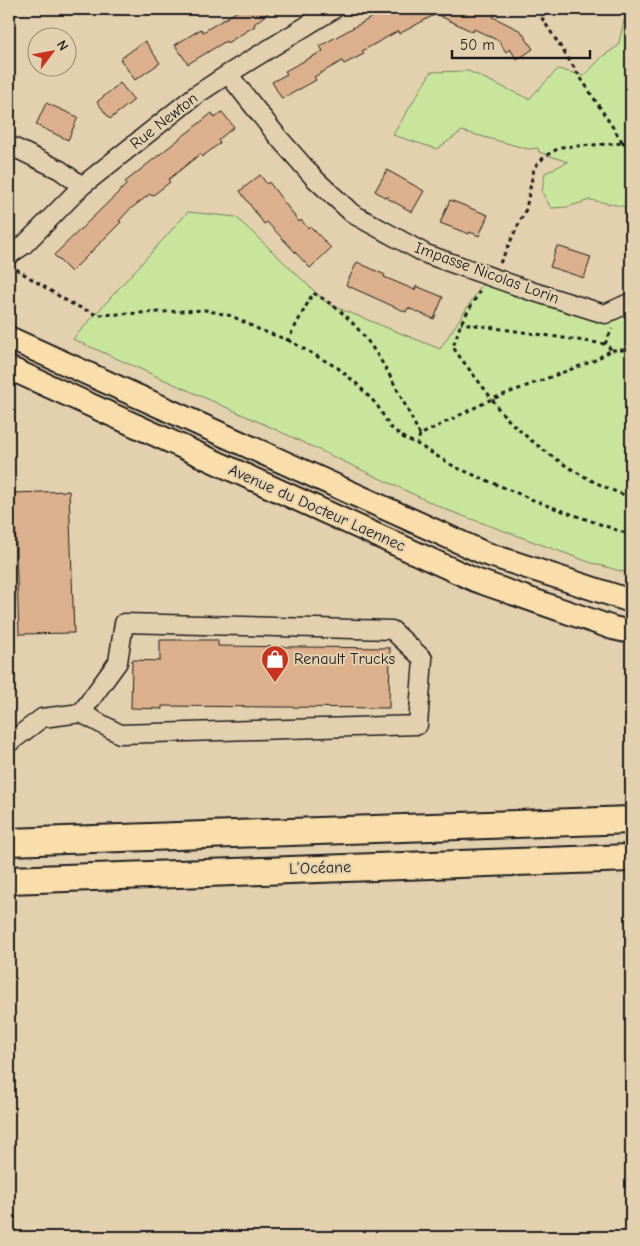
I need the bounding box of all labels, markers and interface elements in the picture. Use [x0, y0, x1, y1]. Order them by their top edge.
north arrow [28, 28, 78, 78]
scale bar [452, 28, 590, 60]
text: 50 m [460, 36, 495, 54]
text: N [53, 37, 72, 54]
street label: Rue Newton [127, 89, 201, 153]
street label: Impasse Nicolas Lorin [412, 239, 562, 307]
street label: Avenue du Docteur Laennec [226, 461, 408, 555]
shop icon: Renault Trucks [260, 644, 290, 683]
place label: Renault Trucks [294, 650, 395, 668]
street label: L’Océane [289, 858, 351, 878]

